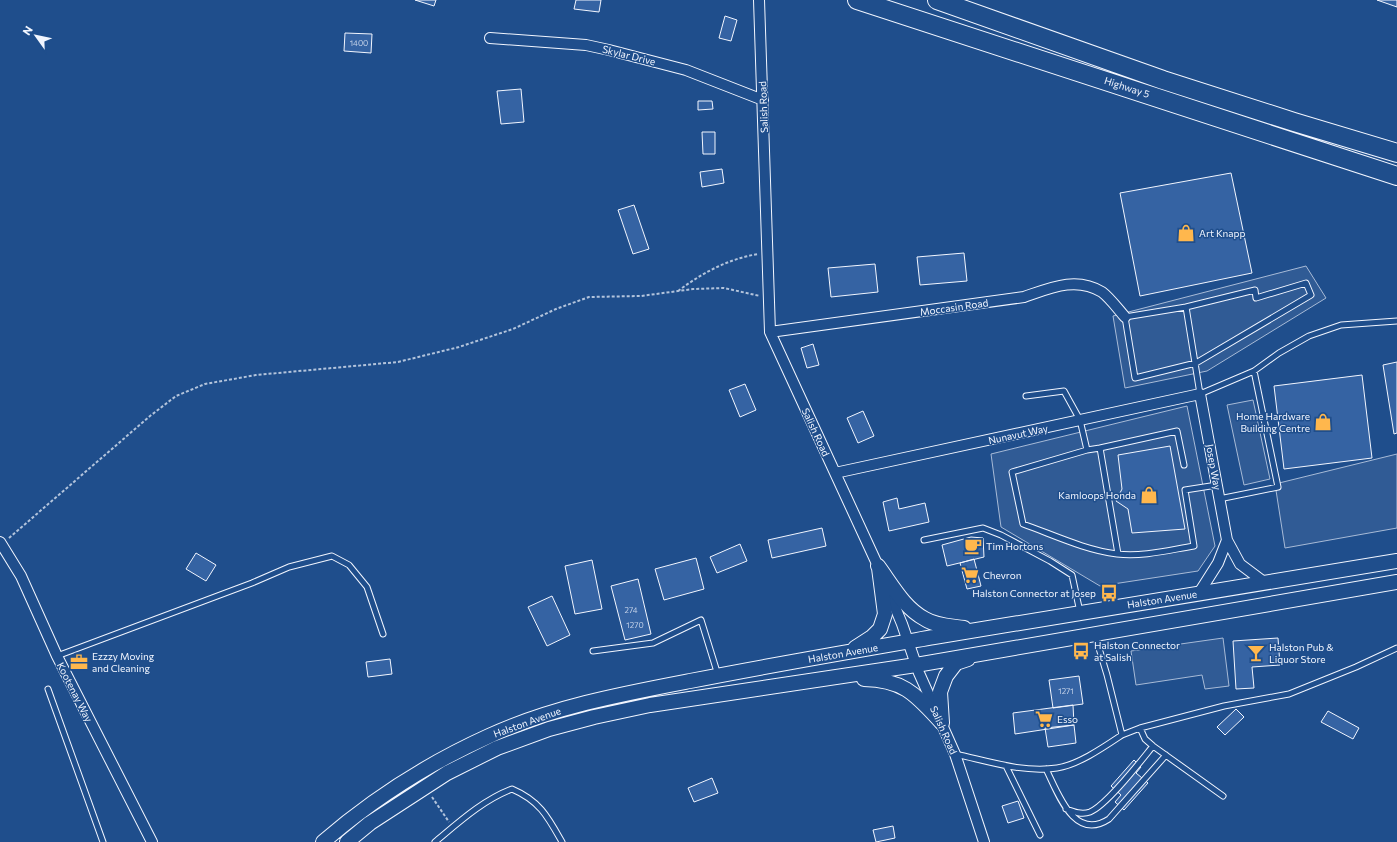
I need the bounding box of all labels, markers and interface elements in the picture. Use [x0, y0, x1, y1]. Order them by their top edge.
north arrow [16, 16, 56, 56]
text: N [19, 23, 35, 37]
house number: 1400 [350, 38, 368, 48]
street label: Skylar Drive [601, 43, 657, 67]
street label: Highway 5 [1103, 74, 1151, 100]
street label: Salish Road [756, 81, 770, 133]
shop icon: Art Knapp [1176, 223, 1196, 243]
place label: Art Knapp [1199, 227, 1245, 239]
street label: Moccasin Road [919, 296, 989, 318]
street label: Salish Road [800, 406, 832, 458]
place label: Home Hardware Building Centre [1236, 410, 1310, 434]
shop icon: Home Hardware Building Centre [1313, 412, 1333, 432]
street label: Nunavut Way [987, 422, 1049, 446]
street label: Josep Way [1204, 443, 1224, 491]
shop icon: Kamloops Honda [1139, 485, 1159, 505]
place label: Kamloops Honda [1058, 489, 1136, 501]
cafe icon: Tim Hortons [963, 536, 983, 556]
place label: Tim Hortons [986, 540, 1044, 552]
supermarket icon: Chevron [960, 565, 980, 585]
place label: Chevron [983, 569, 1021, 581]
bus stop icon: Halston Connector at Josep [1099, 583, 1119, 603]
place label: Halston Connector at Josep [972, 587, 1096, 599]
street label: Halston Avenue [1126, 588, 1198, 610]
house number: 274 [625, 605, 638, 615]
house number: 1270 [626, 620, 644, 630]
place label: Halston Connector at Salish [1094, 639, 1180, 663]
street label: Halston Avenue [807, 641, 879, 665]
bus stop icon: Halston Connector at Salish [1071, 641, 1091, 661]
place label: Halston Pub & Liquor Store [1269, 641, 1334, 665]
bar icon: Halston Pub & Liquor Store [1246, 643, 1266, 663]
place label: Ezzzy Moving and Cleaning [92, 650, 155, 674]
office icon: Ezzzy Moving and Cleaning [69, 652, 89, 672]
street label: Kootenay Way [55, 660, 95, 724]
house number: 1271 [1058, 686, 1074, 696]
street label: Halston Avenue [492, 704, 562, 740]
street label: Salish Road [928, 704, 960, 756]
supermarket icon: Esso [1034, 709, 1054, 729]
place label: Esso [1057, 713, 1078, 725]

